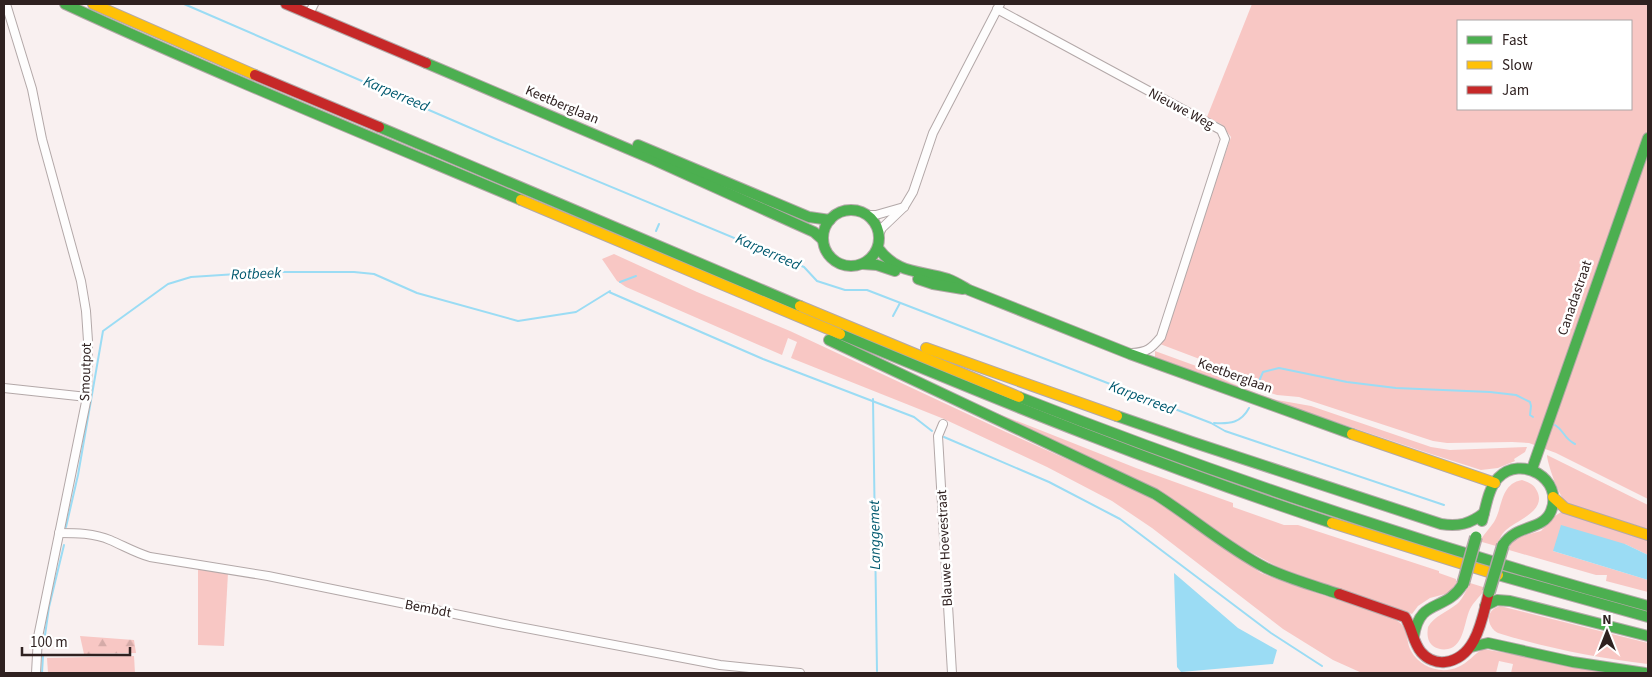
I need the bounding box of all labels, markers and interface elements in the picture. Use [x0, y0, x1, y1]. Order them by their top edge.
legend [1457, 20, 1632, 110]
text: Fast [1502, 30, 1528, 51]
text: Slow [1502, 55, 1533, 76]
water label: Karperreed [360, 71, 433, 118]
street label: Keetberglaan [522, 80, 602, 130]
text: Jam [1502, 80, 1529, 101]
street label: Nieuwe Weg [1145, 83, 1217, 135]
water label: Karperreed [732, 228, 805, 276]
street label: Canadastraat [1553, 258, 1597, 338]
water label: Rotbeek [230, 263, 282, 285]
street label: Smoutpot [75, 342, 97, 402]
street label: Keetberglaan [1195, 353, 1275, 399]
water label: Karperreed [1106, 376, 1179, 421]
street label: Blauwe Hoevestraat [932, 489, 958, 607]
water label: Langgemet [864, 499, 886, 570]
street label: Bembdt [403, 595, 453, 623]
north arrow [1582, 607, 1632, 657]
text: N [1602, 610, 1612, 630]
scale bar [22, 624, 130, 656]
text: 100 m [30, 632, 68, 653]

